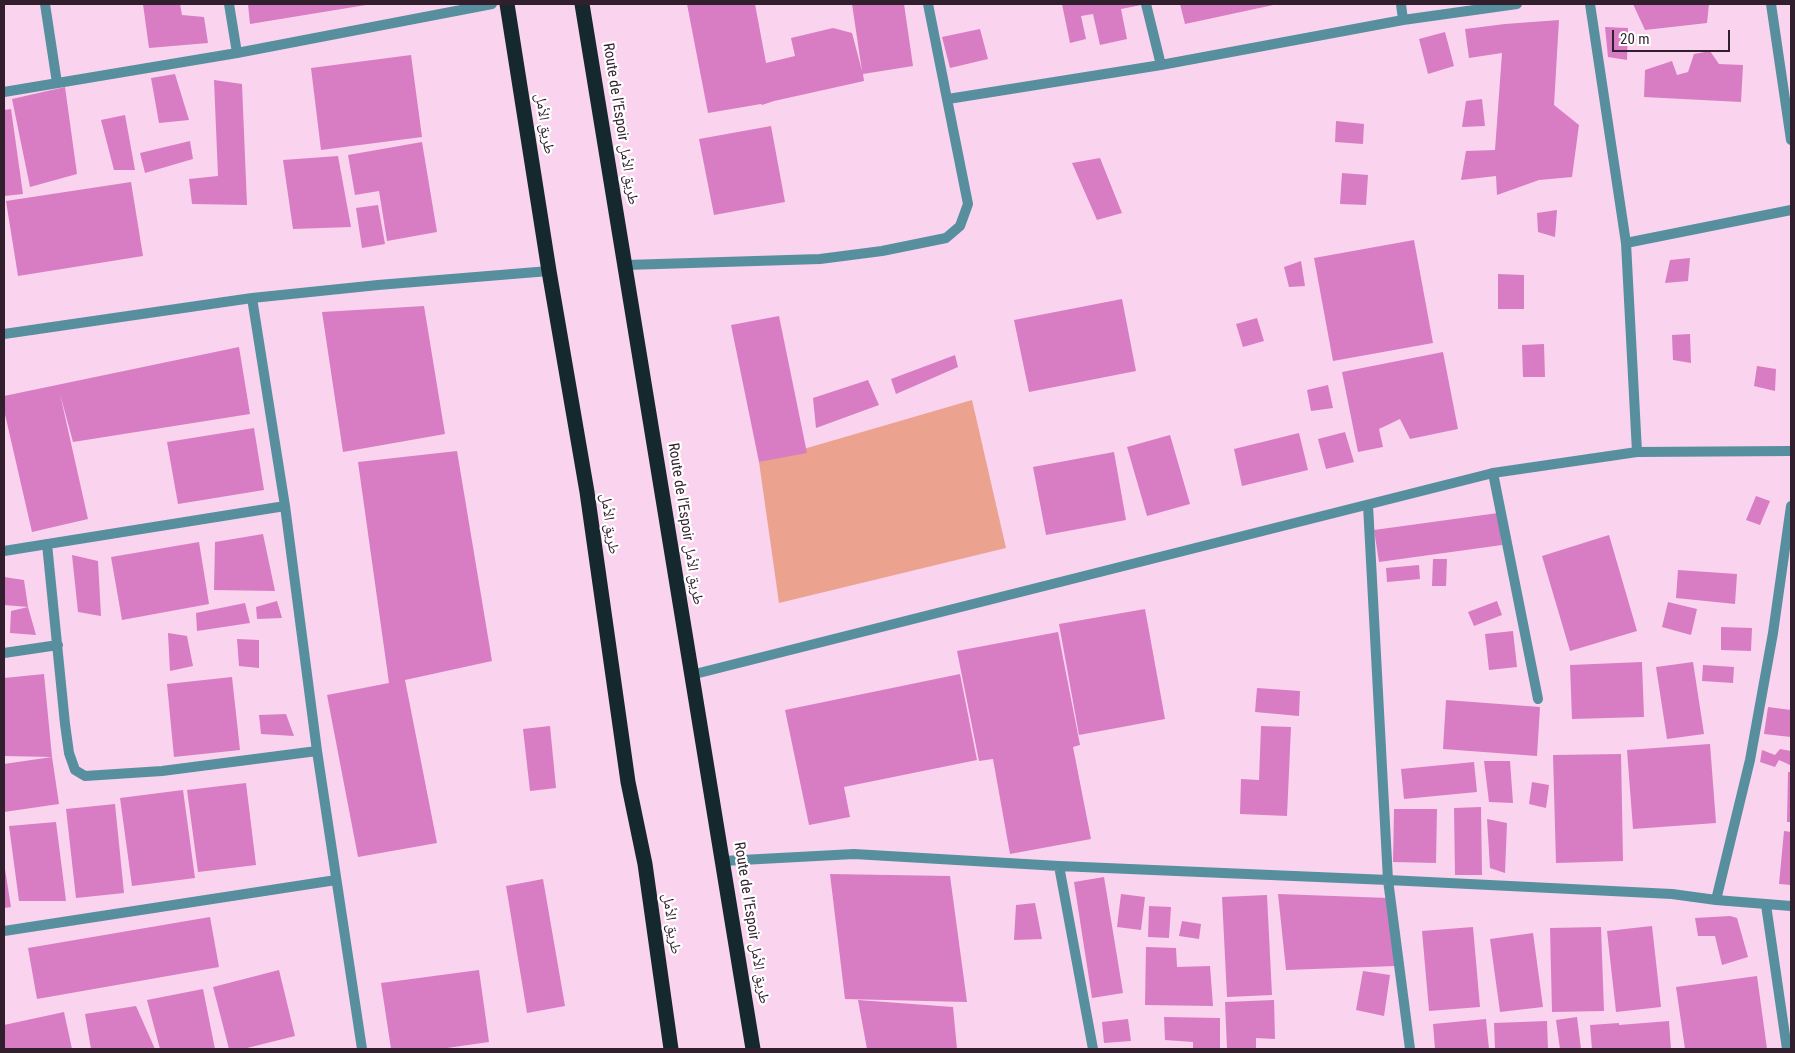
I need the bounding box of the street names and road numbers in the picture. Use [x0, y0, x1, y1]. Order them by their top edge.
street label: Route de l’Espoir طريق الأمل [598, 42, 642, 206]
street label: طريق الأمل [530, 92, 558, 156]
street label: Route de l’Espoir طريق الأمل [663, 442, 707, 606]
street label: طريق الأمل [596, 492, 622, 556]
street label: Route de l’Espoir طريق الأمل [729, 841, 773, 1005]
street label: طريق الأمل [658, 892, 684, 956]

